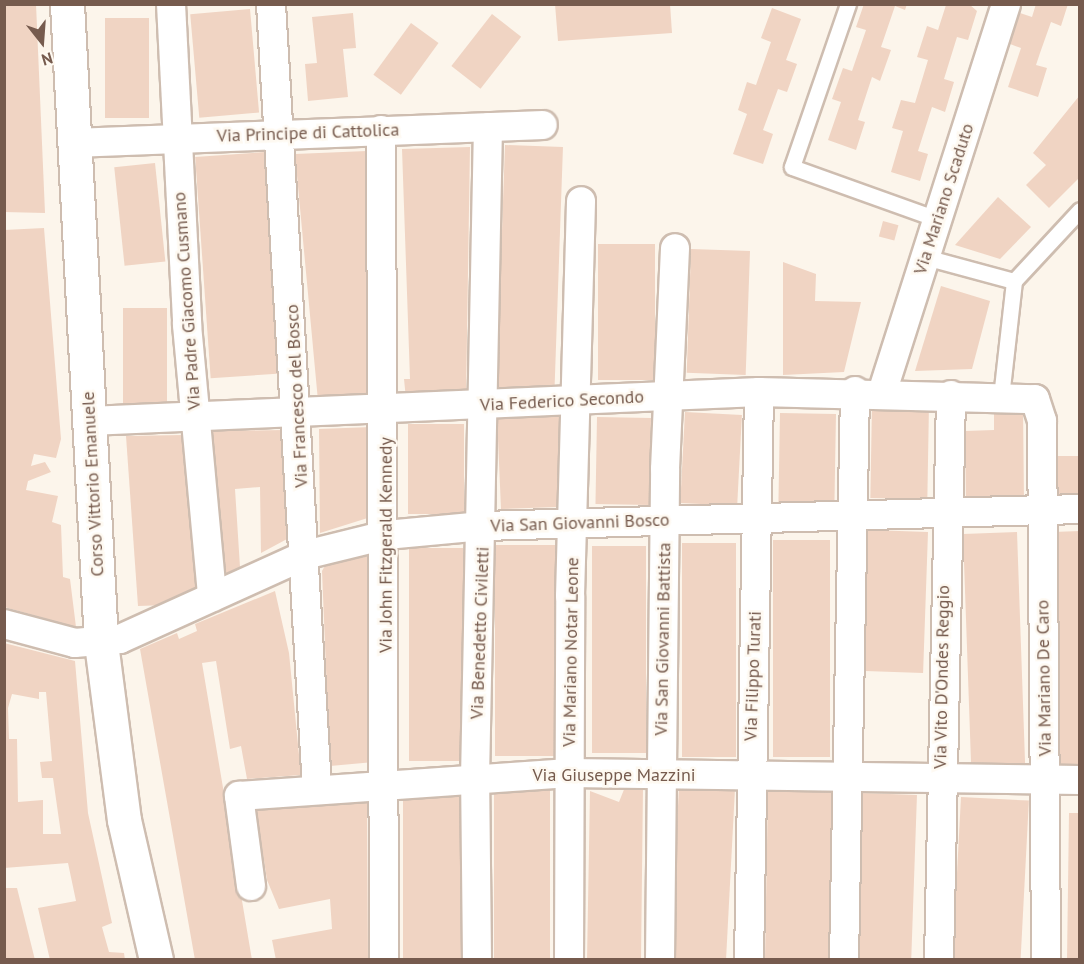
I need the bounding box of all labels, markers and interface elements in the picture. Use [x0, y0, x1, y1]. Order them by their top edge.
north arrow [12, 12, 72, 72]
text: N [39, 48, 55, 70]
street label: Via Principe di Cattolica [216, 119, 400, 147]
street label: Via Mariano Scaduto [909, 121, 979, 277]
street label: Via Padre Giacomo Cusmano [169, 191, 205, 411]
street label: Via Francesco del Bosco [281, 304, 313, 488]
street label: Via Federico Secondo [479, 386, 645, 416]
street label: Corso Vittorio Emanuele [77, 391, 109, 577]
street label: Via John Fitzgerald Kennedy [375, 437, 397, 653]
street label: Via San Giovanni Bosco [490, 509, 670, 537]
street label: Via San Giovanni Battista [651, 542, 675, 736]
street label: Via Benedetto Civiletti [466, 546, 494, 720]
street label: Via Mariano Notar Leone [559, 557, 583, 747]
street label: Via Vito D'Ondes Reggio [930, 585, 954, 769]
street label: Via Mariano De Caro [1032, 600, 1056, 756]
street label: Via Filippo Turati [740, 610, 766, 742]
street label: Via Giuseppe Mazzini [532, 764, 696, 786]

